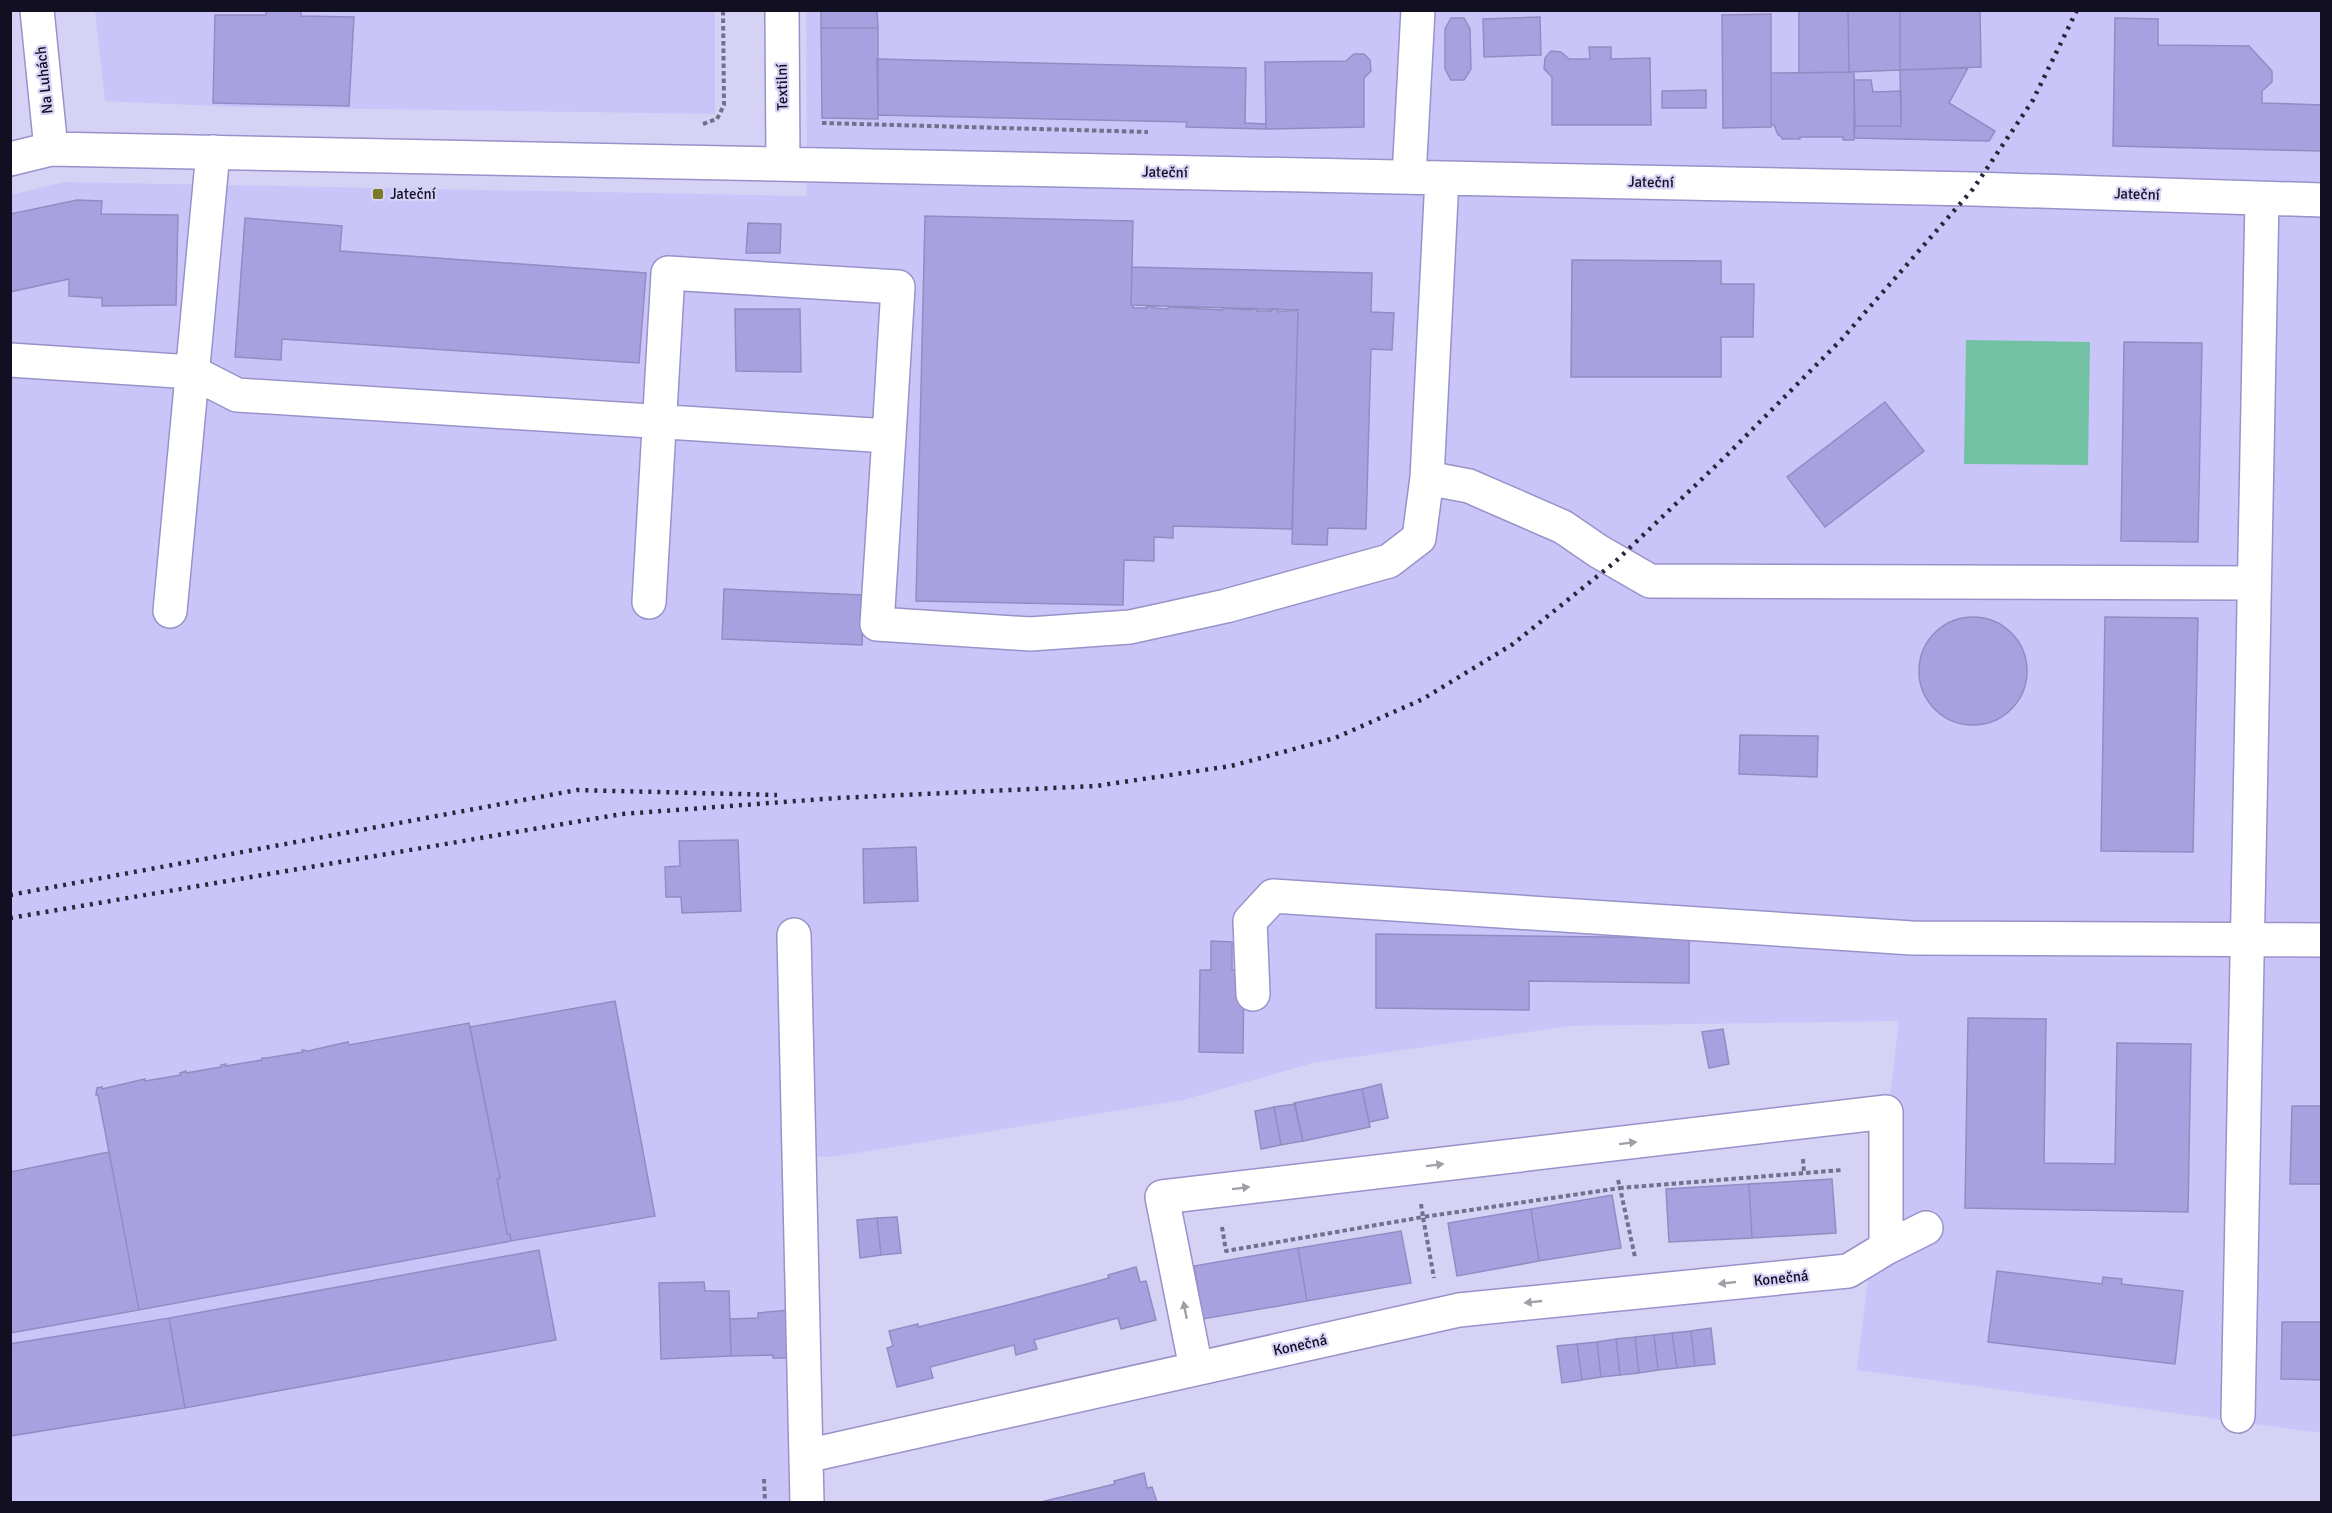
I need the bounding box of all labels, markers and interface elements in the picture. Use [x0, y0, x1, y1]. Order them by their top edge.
street label: Na Luhách [32, 45, 56, 115]
street label: Textilní [773, 64, 791, 110]
street label: Jateční [1142, 163, 1188, 181]
street label: Jateční [1628, 173, 1674, 191]
street label: Jateční [2114, 184, 2160, 204]
place label: Jateční [390, 185, 436, 203]
marker: Jateční [371, 187, 385, 201]
one-way arrow [1619, 1138, 1638, 1147]
one-way arrow [1425, 1160, 1444, 1170]
one-way arrow [1232, 1183, 1251, 1193]
street label: Konečná [1753, 1266, 1809, 1290]
one-way arrow [1717, 1278, 1736, 1288]
one-way arrow [1523, 1297, 1542, 1307]
one-way arrow [1180, 1301, 1189, 1320]
street label: Konečná [1271, 1330, 1329, 1360]

